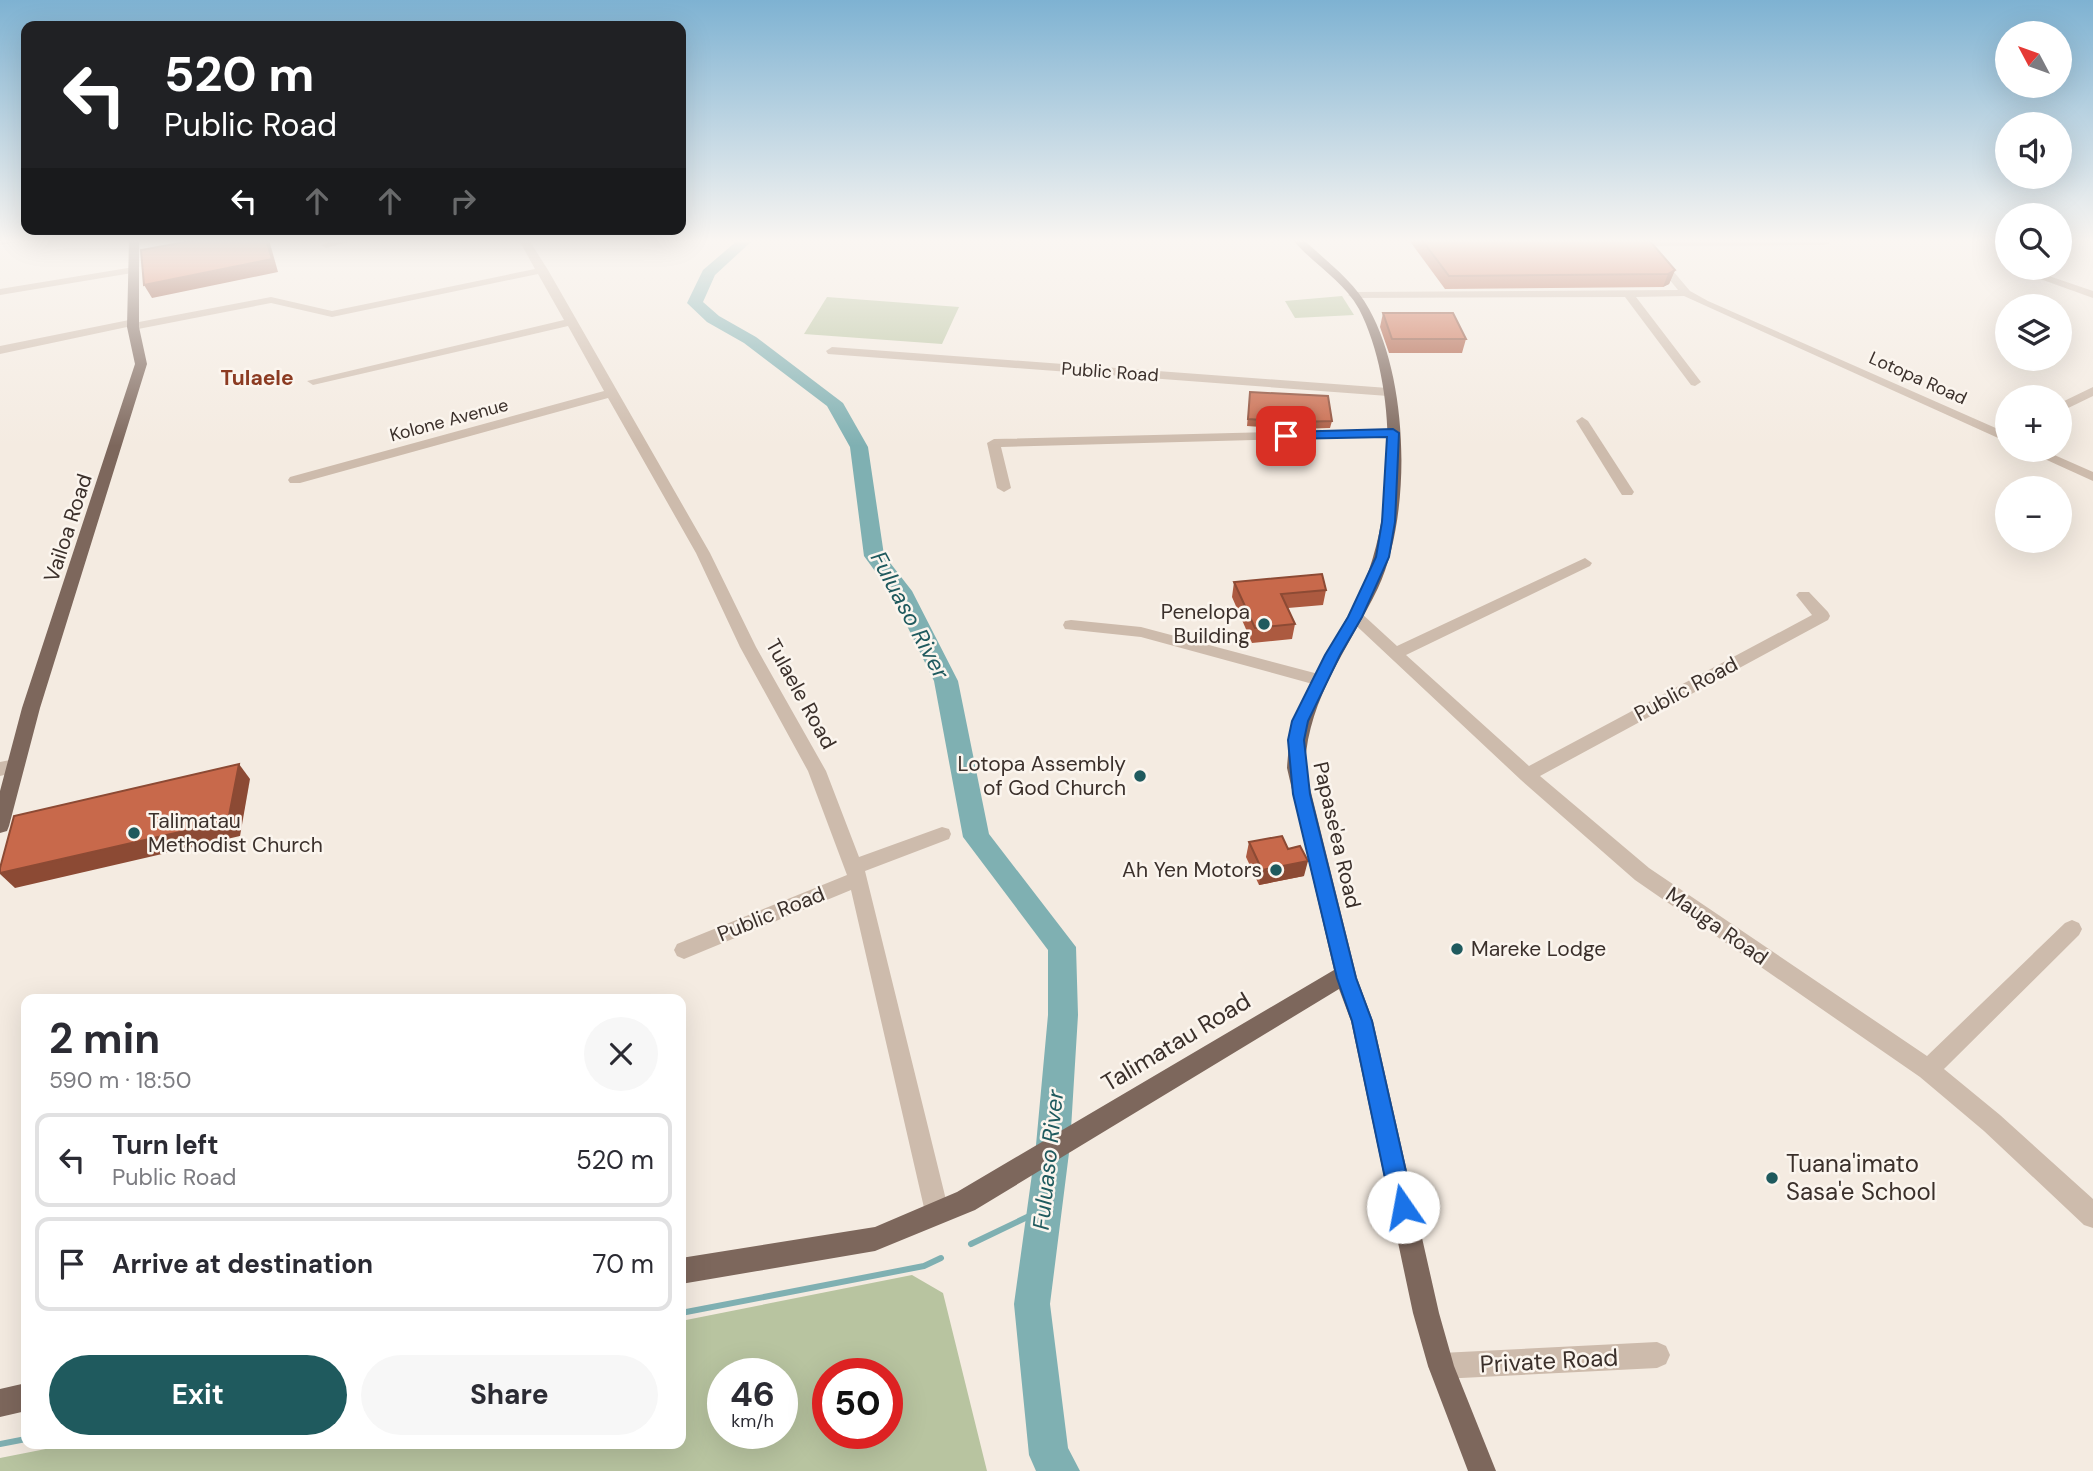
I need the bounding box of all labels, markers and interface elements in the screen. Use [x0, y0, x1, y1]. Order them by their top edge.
north arrow [1995, 21, 2072, 98]
map controls [1995, 21, 2072, 553]
text: 520 m [164, 42, 314, 106]
icon: left [49, 49, 140, 140]
text: Public Road [164, 104, 337, 146]
button: sound [1995, 112, 2072, 189]
icon: left [225, 182, 263, 220]
icon: ahead [298, 182, 336, 220]
icon: ahead [371, 182, 409, 220]
icon: right [444, 182, 482, 220]
button: search [1995, 203, 2072, 280]
button: layers [1995, 294, 2072, 371]
street label: Lotopa Road [1865, 346, 1971, 410]
street label: Public Road [1061, 357, 1159, 387]
district label: Tulaele [220, 364, 294, 392]
button: + [1995, 385, 2072, 462]
street label: Kolone Avenue [387, 393, 511, 447]
pin [1256, 406, 1316, 466]
icon: arrive [1267, 417, 1305, 455]
street label: Vailoa Road [37, 470, 99, 586]
button: − [1995, 476, 2072, 553]
water label: Fuluaso River [864, 546, 957, 685]
place label: Penelopa Building [1161, 598, 1250, 650]
marker: Penelopa Building [1256, 616, 1272, 632]
street label: Tulaele Road [759, 634, 843, 754]
street label: Public Road [1629, 650, 1743, 728]
place label: Lotopa Assembly of God Church [958, 750, 1126, 802]
street label: Papase'ea Road [1307, 759, 1367, 911]
marker: Lotopa Assembly of God Church [1132, 768, 1148, 784]
place label: Talimatau Methodist Church [148, 807, 323, 859]
marker: Talimatau Methodist Church [126, 825, 142, 841]
place label: Ah Yen Motors [1122, 856, 1262, 884]
marker: Ah Yen Motors [1268, 862, 1284, 878]
street label: Public Road [713, 880, 829, 948]
street label: Mauga Road [1660, 880, 1774, 972]
place label: Mareke Lodge [1471, 935, 1606, 963]
marker: Mareke Lodge [1449, 941, 1465, 957]
street label: Talimatau Road [1096, 985, 1256, 1098]
text: 2 min [49, 1011, 160, 1066]
button: close [584, 1017, 658, 1091]
text: 590 m · 18:50 [49, 1065, 192, 1095]
water label: Fuluaso River [1026, 1087, 1070, 1232]
text: Turn left [112, 1128, 219, 1162]
icon: left [53, 1141, 91, 1179]
text: 520 m [576, 1143, 654, 1177]
place label: Tuana'imato Sasa'e School [1786, 1148, 1936, 1207]
text: Public Road [112, 1162, 236, 1192]
position arrow [1366, 1170, 1440, 1244]
marker: Tuana'imato Sasa'e School [1764, 1170, 1780, 1186]
icon: arrive [53, 1245, 91, 1283]
text: Arrive at destination [112, 1247, 373, 1281]
text: 70 m [593, 1247, 654, 1281]
street label: Private Road [1479, 1341, 1619, 1380]
button: Exit [49, 1355, 347, 1435]
button: Share [361, 1355, 658, 1435]
speed limit sign: 50 [812, 1358, 903, 1449]
text: 46 [730, 1371, 775, 1417]
text: km/h [731, 1409, 774, 1433]

